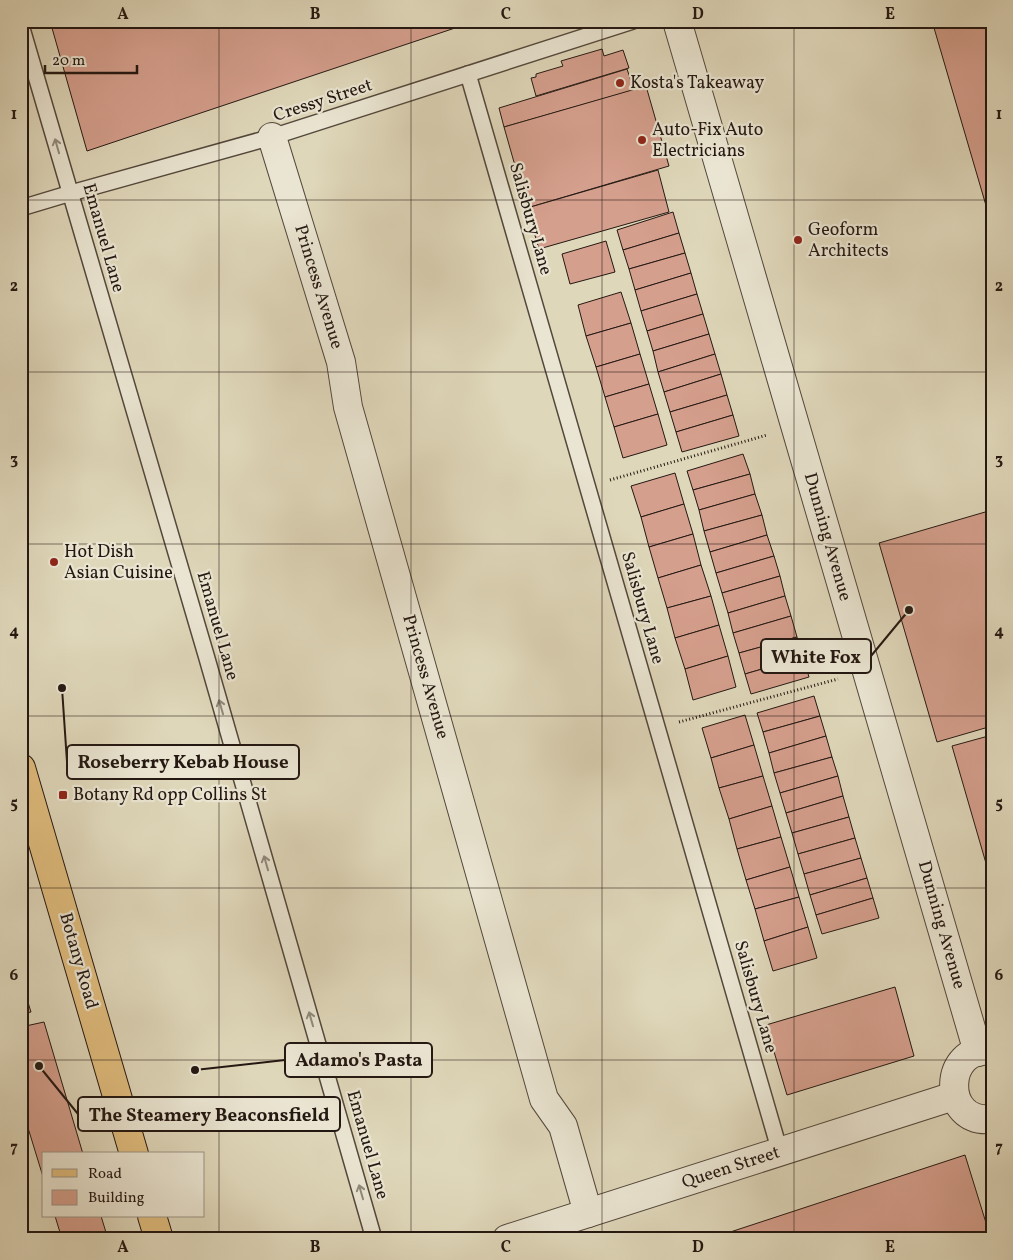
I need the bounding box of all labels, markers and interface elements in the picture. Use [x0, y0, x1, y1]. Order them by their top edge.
text: A [117, 4, 129, 26]
text: B [310, 4, 321, 26]
text: C [501, 4, 511, 26]
text: D [692, 4, 704, 26]
text: E [885, 4, 895, 26]
scale bar [45, 42, 138, 74]
text: 20 m [52, 51, 85, 72]
place label: Kosta's Takeaway [630, 71, 764, 96]
street label: Cressy Street [270, 73, 376, 129]
marker: Kosta's Takeaway [614, 77, 626, 89]
text: 1 [11, 104, 17, 126]
text: 1 [996, 104, 1002, 126]
place label: Auto-Fix Auto Electricians [652, 118, 763, 164]
marker: Auto-Fix Auto Electricians [636, 134, 648, 146]
one-way arrow [52, 138, 62, 154]
street label: Salisbury Lane [502, 160, 558, 278]
street label: Emanuel Lane [75, 181, 131, 295]
place label: Geoform Architects [808, 218, 889, 264]
street label: Princess Avenue [287, 222, 349, 352]
marker: Geoform Architects [792, 234, 804, 246]
text: 2 [10, 276, 18, 298]
text: 2 [995, 276, 1003, 298]
text: 3 [10, 449, 18, 471]
text: 3 [995, 449, 1003, 471]
street label: Dunning Avenue [797, 470, 857, 604]
place label: Hot Dish Asian Cuisine [64, 540, 173, 586]
street label: Salisbury Lane [614, 549, 670, 667]
marker: Hot Dish Asian Cuisine [48, 556, 60, 568]
street label: Emanuel Lane [189, 569, 245, 683]
street label: Princess Avenue [395, 612, 455, 742]
text: 4 [9, 621, 19, 643]
text: 4 [994, 621, 1004, 643]
callout: White Fox [761, 639, 871, 673]
text: White Fox [771, 645, 861, 671]
one-way arrow [216, 699, 226, 715]
callout: Roseberry Kebab House [67, 745, 299, 779]
text: Roseberry Kebab House [77, 750, 289, 776]
place label: Botany Rd opp Collins St [73, 783, 267, 808]
marker: Botany Rd opp Collins St [57, 789, 69, 801]
text: 5 [10, 793, 18, 815]
text: 5 [995, 793, 1003, 815]
one-way arrow [261, 855, 271, 871]
street label: Dunning Avenue [911, 858, 971, 992]
street label: Botany Road [52, 910, 104, 1012]
street label: Salisbury Lane [727, 938, 783, 1056]
text: 6 [10, 965, 19, 987]
text: 6 [995, 965, 1004, 987]
one-way arrow [306, 1011, 316, 1027]
callout: Adamo's Pasta [285, 1043, 432, 1077]
text: Adamo's Pasta [295, 1048, 423, 1074]
street label: Emanuel Lane [339, 1088, 395, 1202]
callout: The Steamery Beaconsfield [78, 1097, 340, 1131]
text: The Steamery Beaconsfield [88, 1103, 330, 1129]
text: 7 [10, 1137, 18, 1159]
text: 7 [995, 1137, 1003, 1159]
street label: Queen Street [679, 1140, 783, 1196]
legend [42, 1152, 205, 1218]
text: Road [88, 1164, 122, 1185]
one-way arrow [356, 1184, 365, 1200]
text: Building [88, 1188, 145, 1209]
text: A [117, 1237, 129, 1259]
text: B [310, 1237, 321, 1259]
text: C [501, 1237, 511, 1259]
text: D [692, 1237, 704, 1259]
text: E [885, 1237, 895, 1259]

